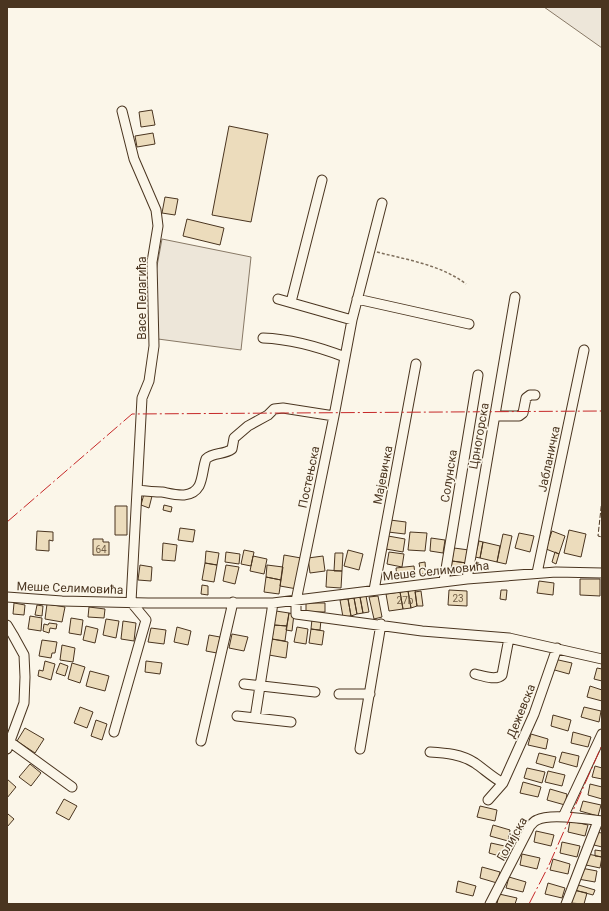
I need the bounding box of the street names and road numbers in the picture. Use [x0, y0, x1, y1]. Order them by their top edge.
street label: Васе Пелагића [135, 256, 149, 340]
street label: Црногорска [466, 402, 492, 470]
street label: Јабланичка [535, 425, 563, 493]
street label: Мајевичка [370, 444, 396, 506]
street label: Постењска [296, 445, 322, 509]
street label: Солунска [438, 449, 460, 503]
street label: Меше Селимовића [382, 558, 490, 584]
street label: Меше Селимовића [16, 579, 124, 597]
street label: Дежевска [504, 682, 538, 740]
street label: Голијска [494, 815, 530, 863]

